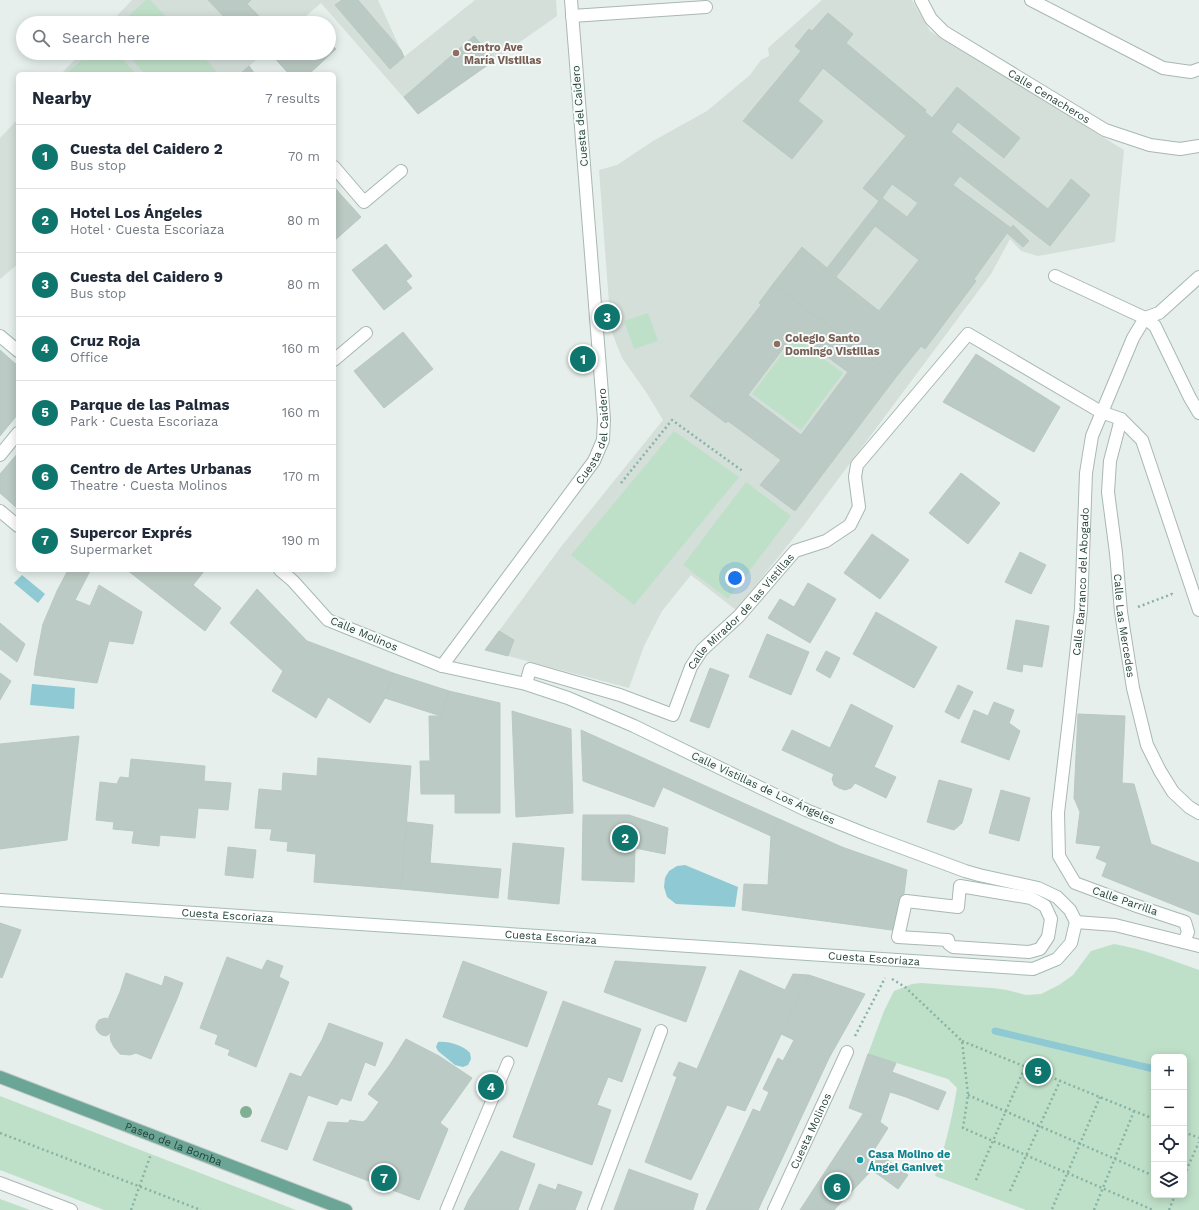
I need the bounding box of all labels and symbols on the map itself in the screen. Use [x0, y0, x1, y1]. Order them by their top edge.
place label: Centro Ave María Vistillas [464, 41, 542, 67]
marker: Centro Ave María Vistillas [451, 48, 461, 58]
street label: Cuesta del Caidero [569, 65, 591, 167]
street label: Calle Cenacheros [1006, 66, 1093, 126]
pin: 3 [594, 302, 620, 332]
place label: Colegio Santo Domingo Vistillas [785, 332, 880, 358]
marker: Colegio Santo Domingo Vistillas [772, 339, 782, 349]
pin: 1 [570, 344, 596, 374]
street label: Cuesta del Caidero [573, 388, 611, 487]
street label: Calle Barranco del Abogado [1070, 507, 1091, 656]
street label: Calle Mirador de las Vistillas [685, 550, 797, 672]
your location [725, 568, 745, 588]
street label: Calle Las Mercedes [1111, 573, 1138, 678]
street label: Calle Molinos [328, 614, 400, 654]
street label: Calle Vistillas de Los Ángeles [689, 748, 838, 827]
pin: 2 [612, 823, 638, 853]
street label: Calle Parrilla [1091, 884, 1159, 918]
street label: Cuesta Escoriaza [181, 906, 274, 925]
street label: Cuesta Escoriaza [504, 927, 597, 946]
street label: Cuesta Escoriaza [828, 949, 921, 968]
pin: 5 [1025, 1056, 1051, 1086]
pin: 4 [478, 1072, 504, 1102]
street label: Cuesta Molinos [787, 1091, 834, 1171]
street label: Paseo de la Bomba [123, 1119, 224, 1168]
place label: Casa Molino de Ángel Ganivet [868, 1148, 950, 1174]
marker: Casa Molino de Ángel Ganivet [855, 1155, 865, 1165]
pin: 7 [371, 1163, 397, 1193]
pin: 6 [824, 1172, 850, 1202]

